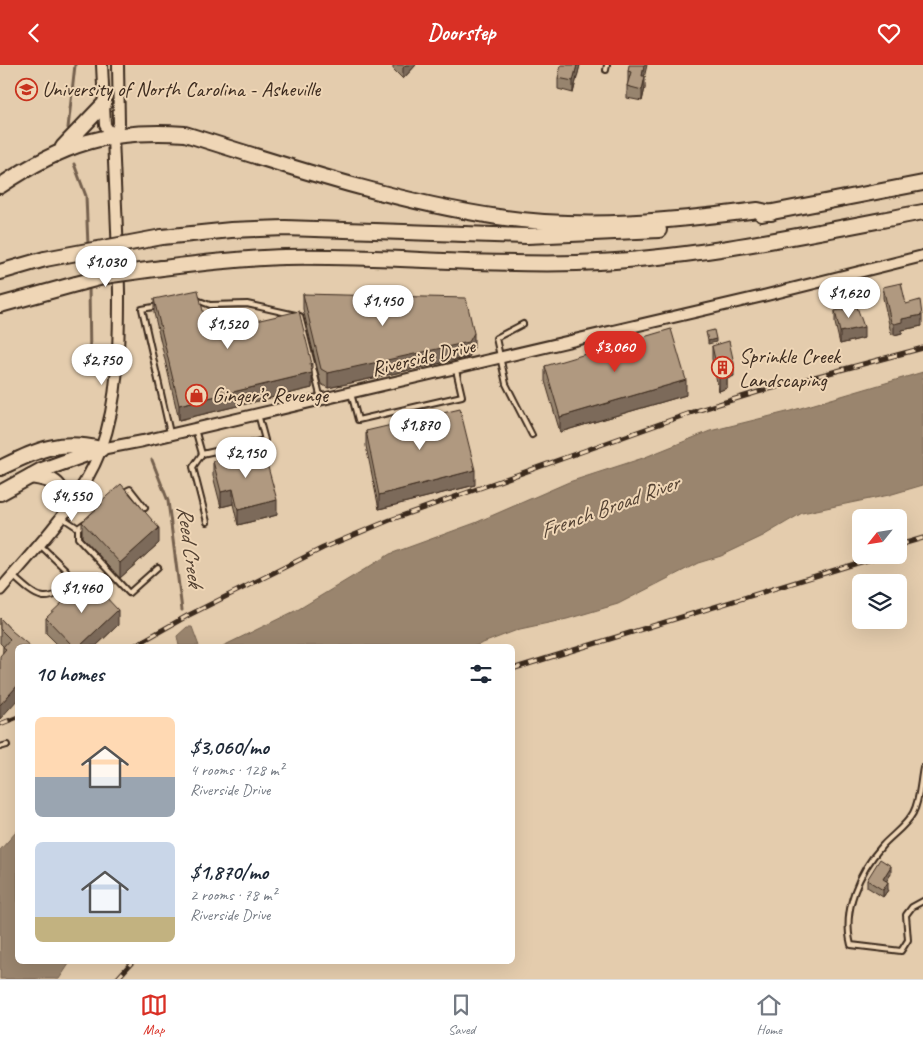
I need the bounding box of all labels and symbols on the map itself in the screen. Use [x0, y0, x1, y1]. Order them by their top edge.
place label: University of North Carolina - Asheville [42, 76, 321, 102]
school or university icon: University of North Carolina - Asheville [14, 77, 38, 101]
pin: $1,030 [65, 245, 147, 288]
pin: $1,620 [808, 277, 890, 319]
pin: $1,450 [342, 285, 424, 327]
pin: $1,520 [187, 307, 269, 350]
pin: $3,060 [574, 331, 656, 373]
street label: Riverside Drive [369, 332, 478, 382]
pin: $2,750 [61, 343, 143, 386]
place label: Sprinkle Creek Landscaping [739, 343, 842, 393]
building icon: Sprinkle Creek Landscaping [711, 356, 735, 380]
place label: Ginger’s Revenge [212, 382, 329, 408]
shop icon: Ginger’s Revenge [184, 383, 208, 407]
pin: $1,870 [379, 409, 461, 451]
pin: $2,150 [205, 437, 287, 479]
water label: French Broad River [536, 468, 685, 545]
pin: $4,550 [31, 479, 113, 522]
water label: Reed Creek [171, 504, 210, 592]
north arrow [852, 509, 908, 564]
pin: $1,460 [41, 571, 123, 614]

